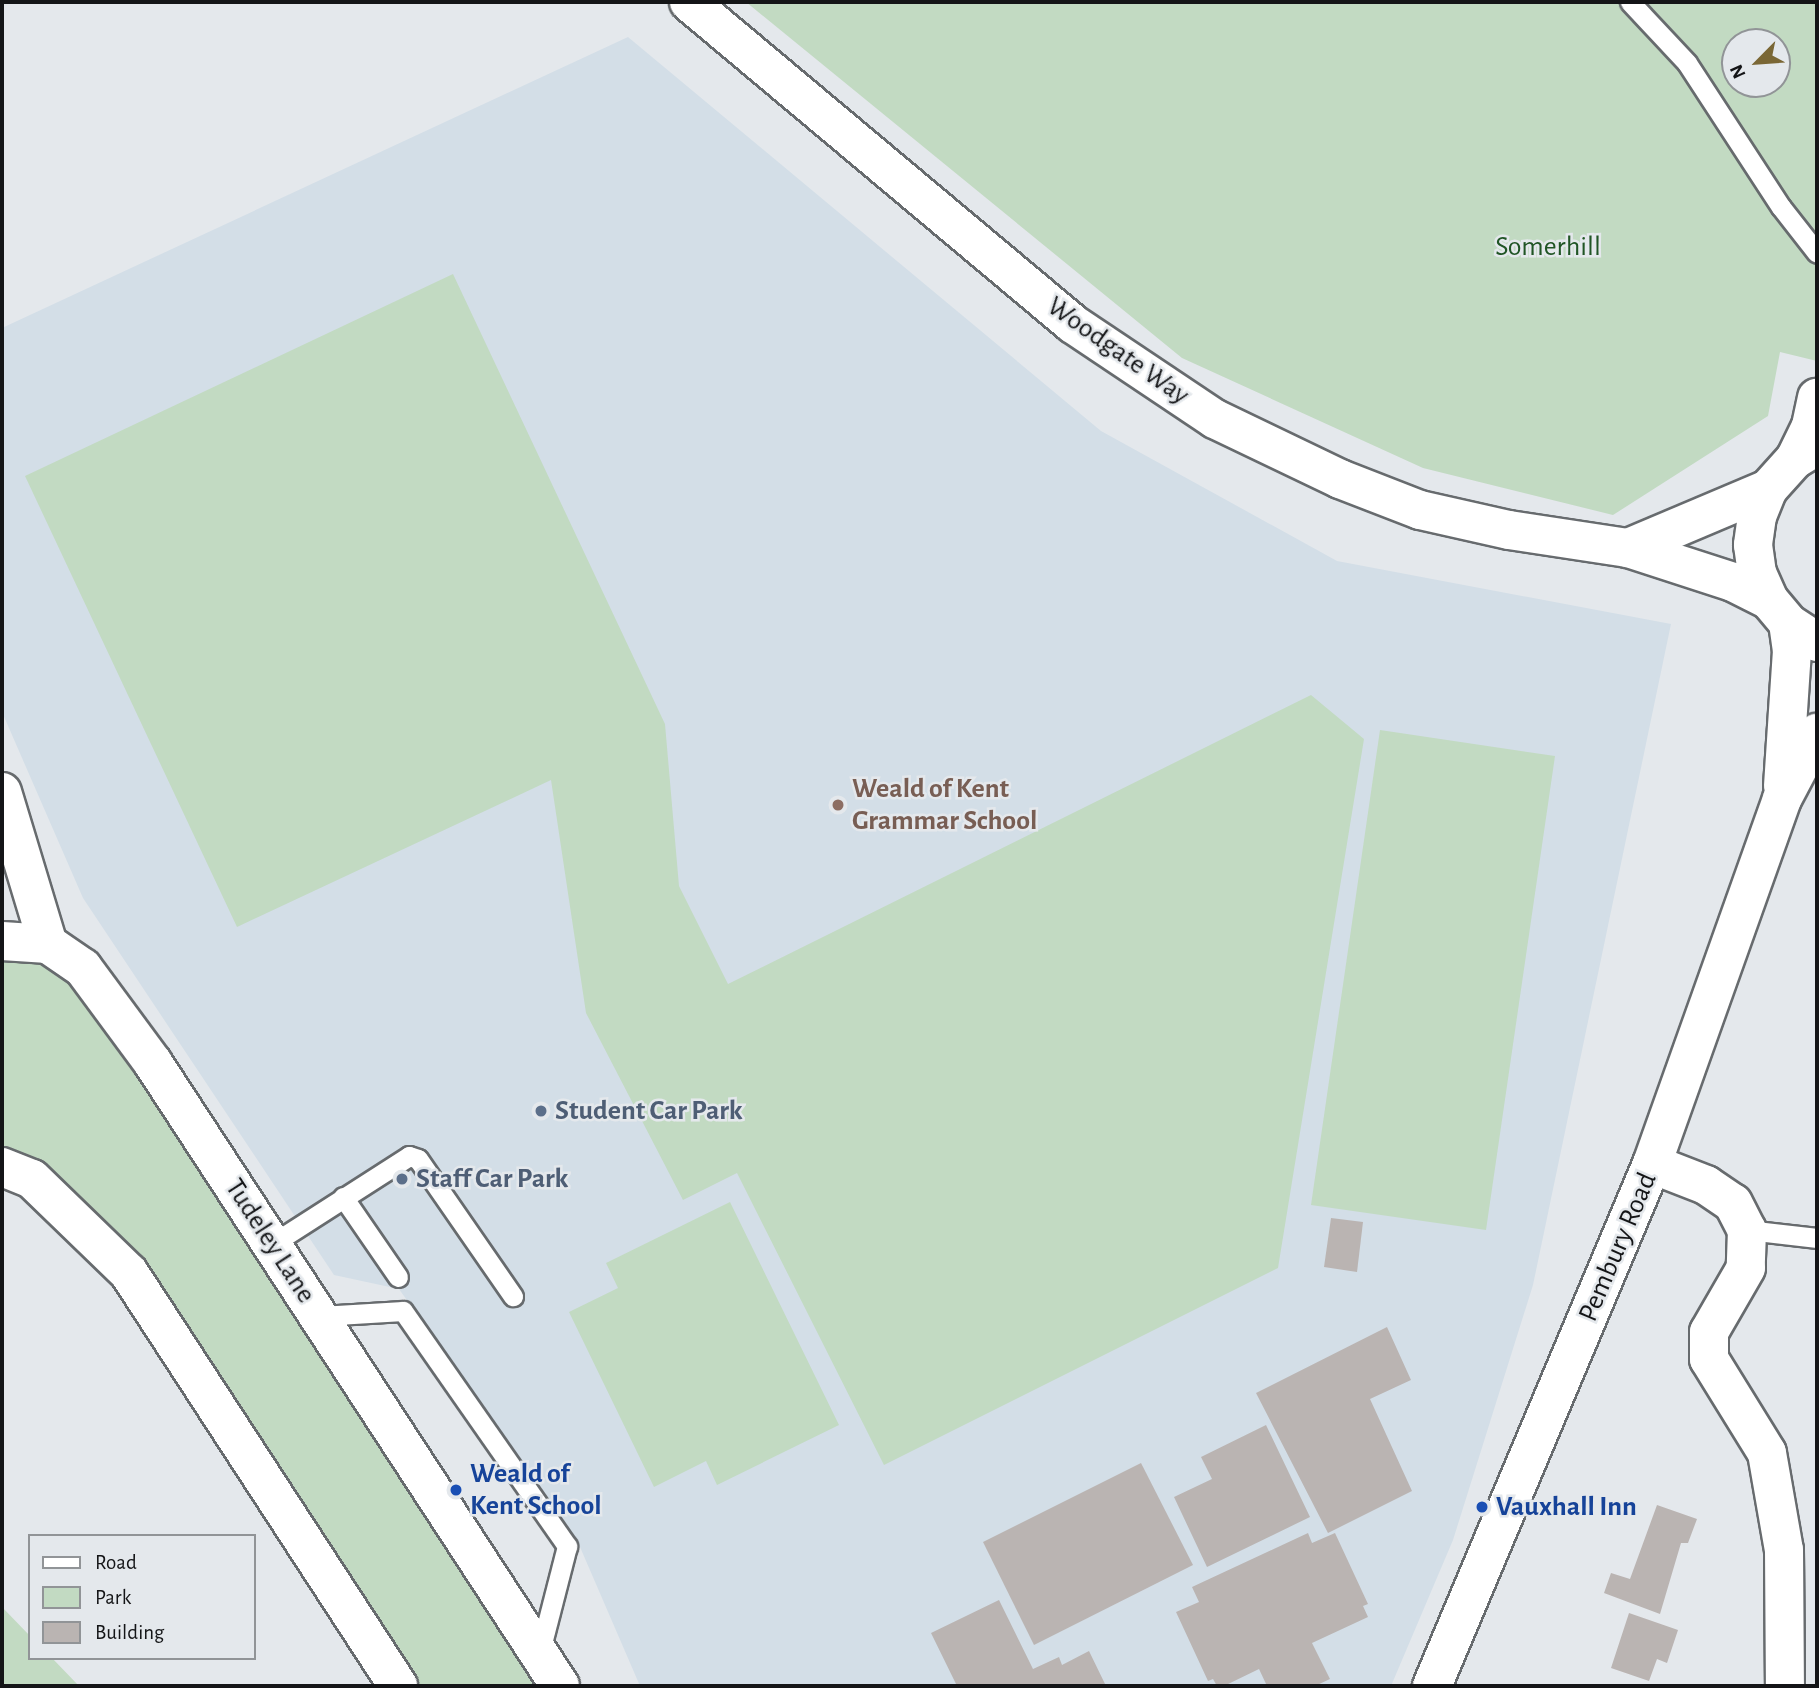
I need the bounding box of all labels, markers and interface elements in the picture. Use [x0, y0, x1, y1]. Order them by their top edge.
north arrow [1721, 28, 1791, 98]
text: N [1727, 61, 1750, 81]
park label: Somerhill [1495, 230, 1601, 264]
street label: Woodgate Way [1040, 290, 1196, 412]
place label: Weald of Kent Grammar School [852, 772, 1037, 838]
marker: Weald of Kent Grammar School [830, 797, 846, 813]
place label: Student Car Park [555, 1094, 743, 1128]
marker: Student Car Park [533, 1103, 549, 1119]
place label: Staff Car Park [416, 1162, 568, 1196]
street label: Pembury Road [1572, 1167, 1664, 1327]
marker: Staff Car Park [394, 1171, 410, 1187]
street label: Tudeley Lane [217, 1173, 323, 1309]
place label: Weald of Kent School [470, 1457, 602, 1523]
marker: Weald of Kent School [448, 1482, 464, 1498]
place label: Vauxhall Inn [1496, 1490, 1637, 1524]
marker: Vauxhall Inn [1474, 1499, 1490, 1515]
legend [28, 1534, 256, 1660]
text: Road [95, 1552, 137, 1573]
text: Park [95, 1587, 131, 1608]
text: Building [95, 1622, 164, 1643]

